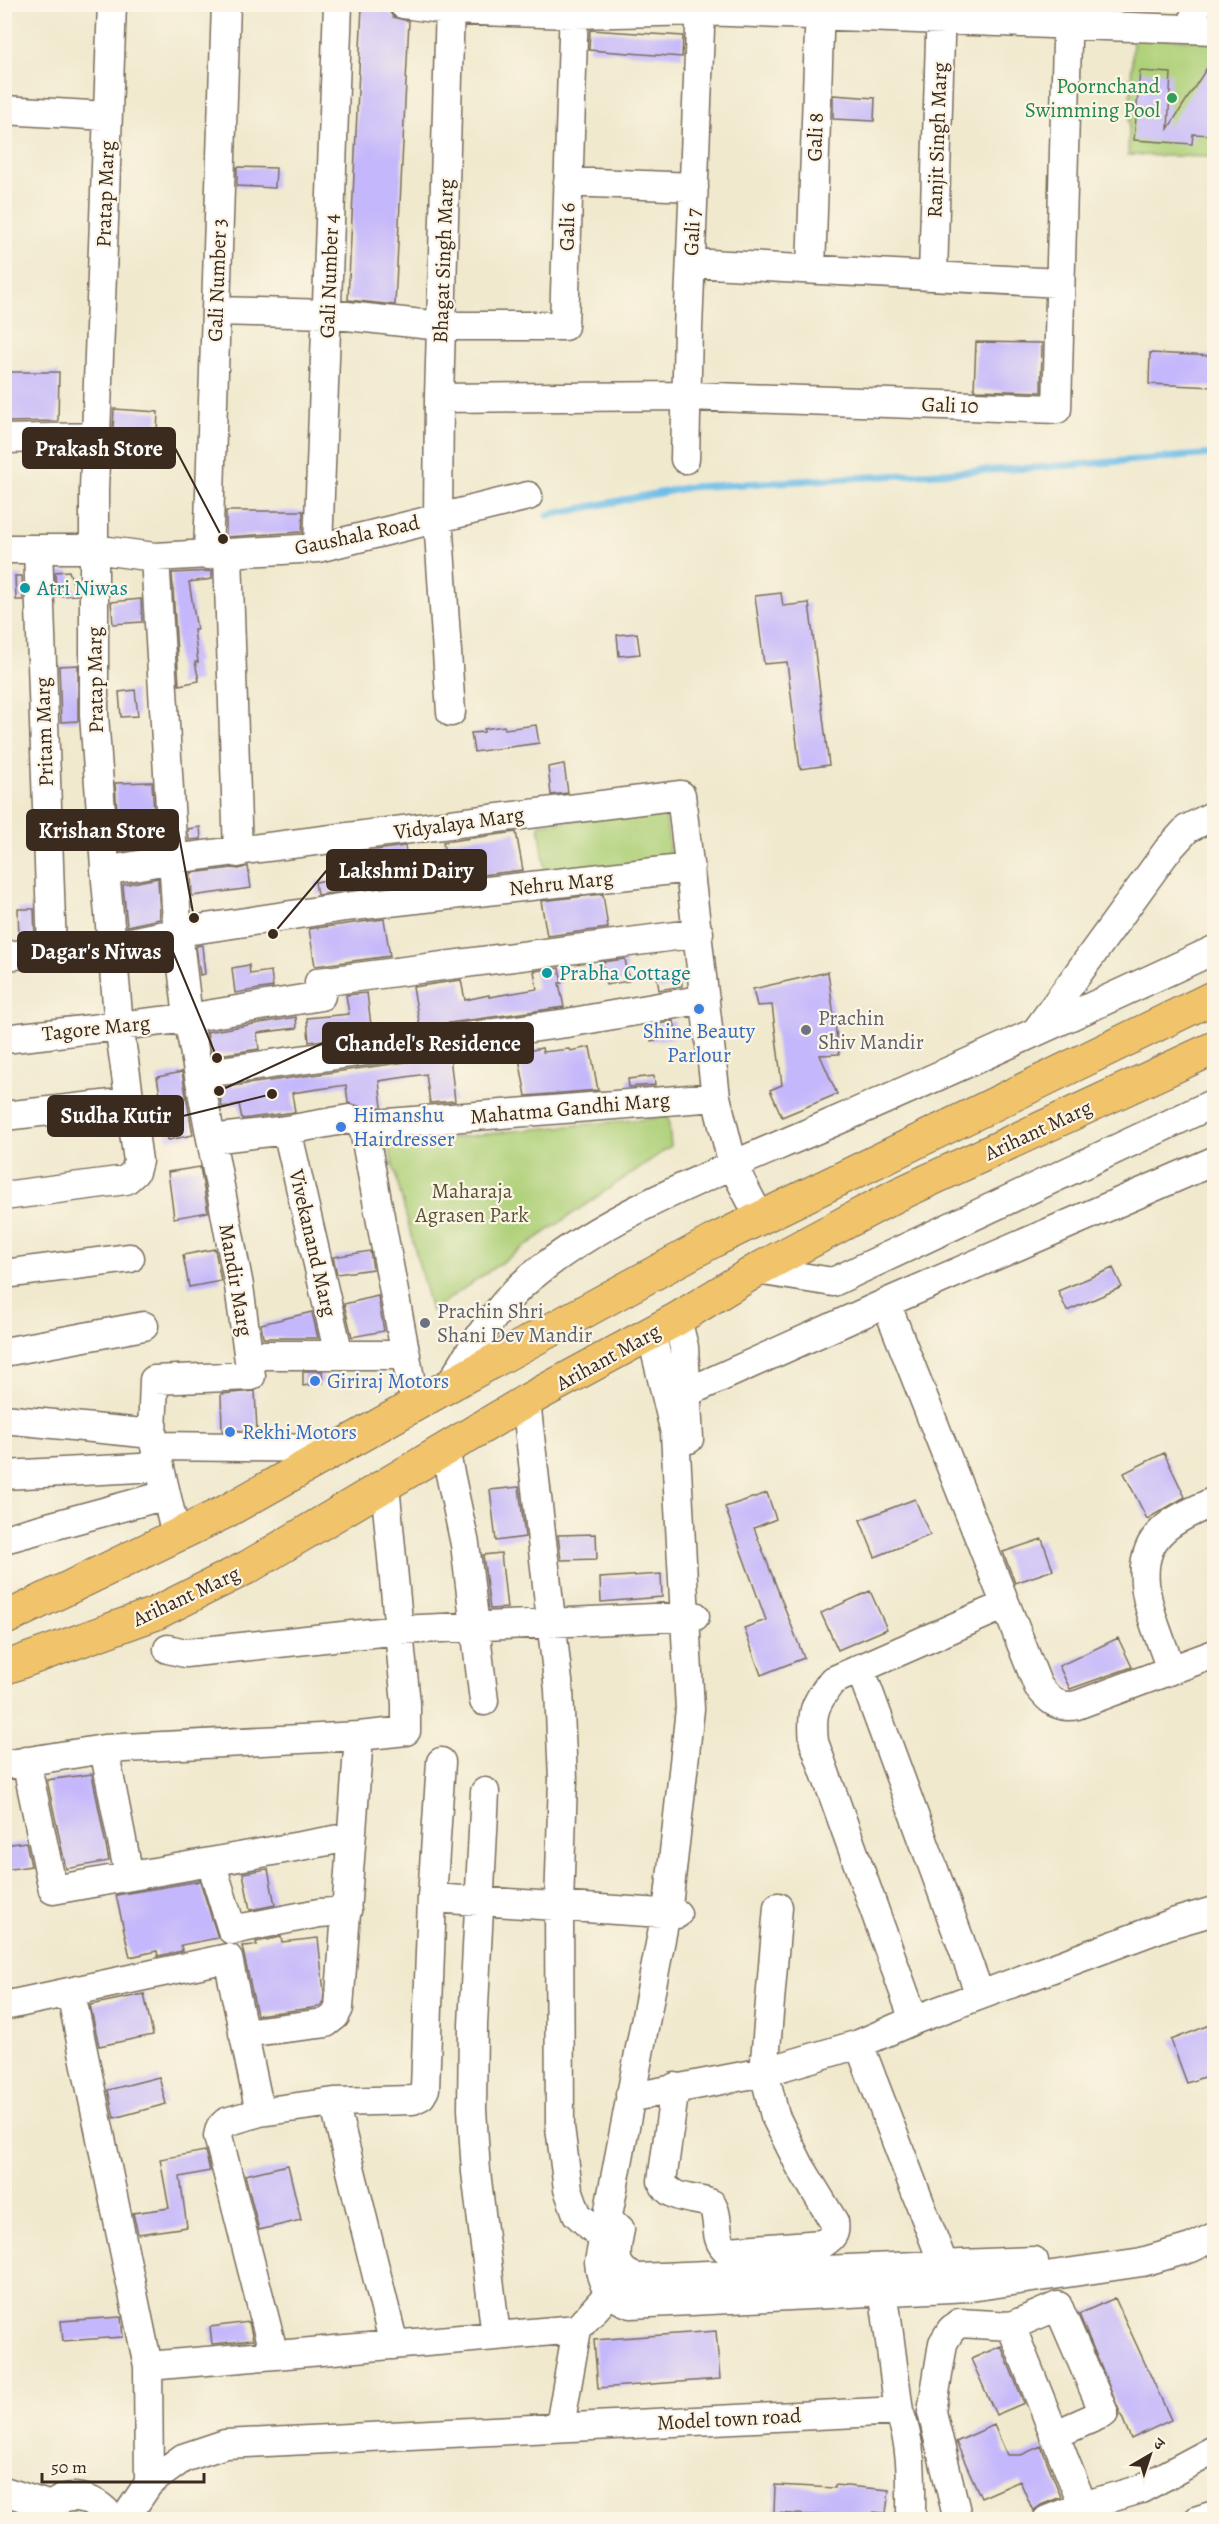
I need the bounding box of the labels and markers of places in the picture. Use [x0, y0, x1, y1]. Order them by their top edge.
place label: Poornchand Swimming Pool [1025, 72, 1161, 124]
marker: Poornchand Swimming Pool [1165, 91, 1179, 105]
callout: Prakash Store [23, 428, 175, 468]
place label: Atri Niwas [36, 574, 128, 602]
marker: Atri Niwas [18, 581, 32, 595]
callout: Krishan Store [27, 810, 178, 850]
callout: Lakshmi Dairy [327, 850, 486, 890]
callout: Dagar's Niwas [18, 932, 173, 972]
place label: Prabha Cottage [559, 959, 691, 987]
marker: Prabha Cottage [540, 966, 554, 980]
marker: Shine Beauty Parlour [692, 1002, 706, 1016]
place label: Prachin Shiv Mandir [818, 1004, 924, 1056]
place label: Shine Beauty Parlour [643, 1017, 756, 1069]
callout: Chandel's Residence [323, 1023, 533, 1063]
marker: Prachin Shiv Mandir [799, 1023, 813, 1037]
callout: Sudha Kutir [48, 1096, 183, 1136]
place label: Himanshu Hairdresser [353, 1101, 455, 1153]
marker: Himanshu Hairdresser [334, 1120, 348, 1134]
place label: Prachin Shri Shani Dev Mandir [437, 1297, 592, 1349]
marker: Prachin Shri Shani Dev Mandir [418, 1316, 432, 1330]
place label: Giriraj Motors [327, 1367, 449, 1395]
marker: Giriraj Motors [308, 1374, 322, 1388]
place label: Rekhi Motors [242, 1418, 357, 1446]
marker: Rekhi Motors [223, 1425, 237, 1439]

